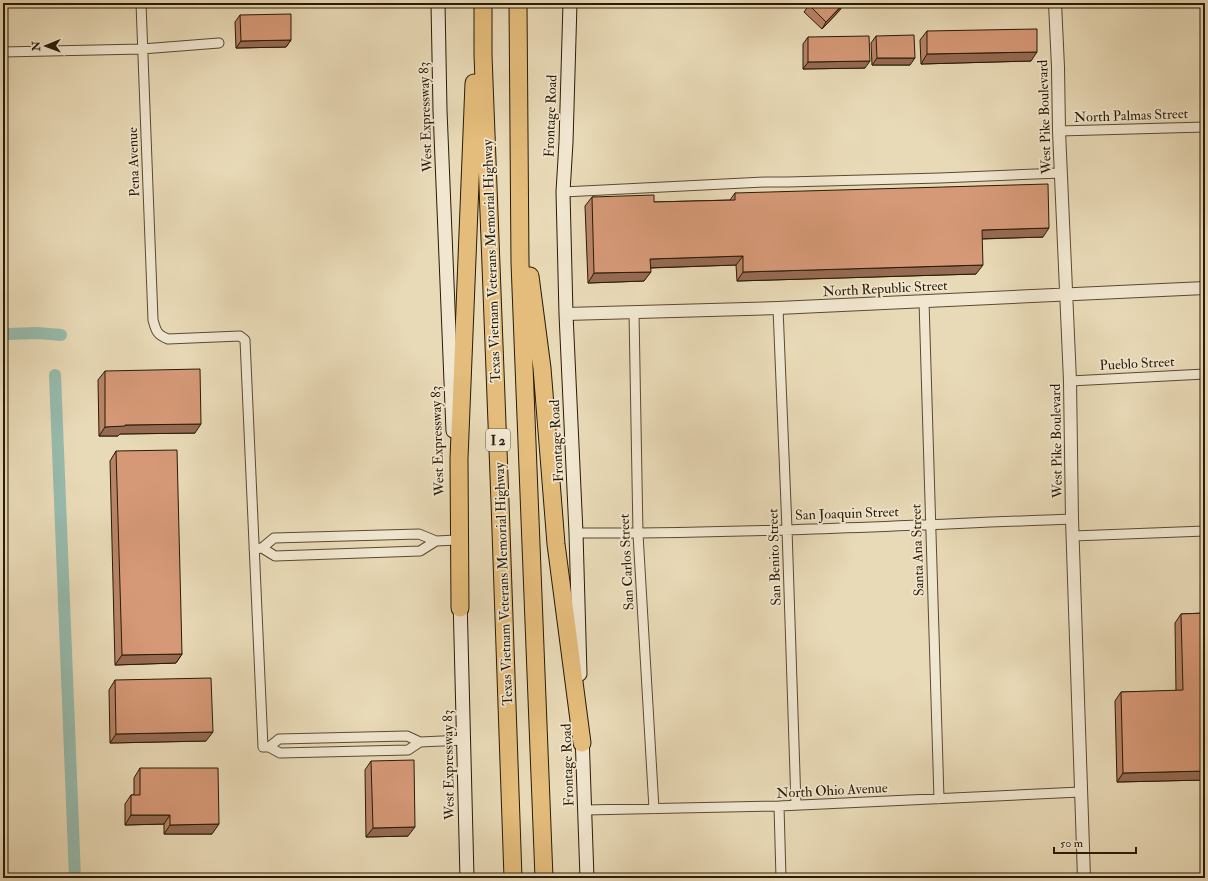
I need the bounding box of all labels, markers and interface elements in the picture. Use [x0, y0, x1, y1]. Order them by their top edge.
north arrow [26, 26, 66, 66]
text: N [30, 40, 43, 52]
street label: West Pike Boulevard [1034, 59, 1055, 176]
street label: West Expressway 83 [415, 62, 437, 173]
street label: Frontage Road [541, 74, 560, 158]
street label: North Palmas Street [1074, 105, 1189, 126]
street label: Pena Avenue [124, 126, 143, 197]
street label: Texas Vietnam Veterans Memorial Highway [479, 138, 505, 383]
street label: North Republic Street [822, 277, 949, 301]
street label: Pueblo Street [1099, 353, 1175, 374]
street label: West Pike Boulevard [1047, 383, 1066, 499]
street label: West Expressway 83 [427, 386, 449, 497]
street label: Frontage Road [546, 399, 567, 483]
road number: I 2 [486, 429, 510, 451]
street label: Texas Vietnam Veterans Memorial Highway [491, 461, 517, 706]
street label: San Joaquin Street [795, 503, 900, 524]
street label: Santa Ana Street [907, 503, 928, 596]
street label: San Benito Street [764, 508, 785, 606]
street label: San Carlos Street [615, 513, 638, 611]
street label: West Expressway 83 [439, 710, 459, 821]
street label: Frontage Road [558, 723, 577, 807]
street label: North Ohio Avenue [776, 779, 888, 802]
scale bar [1054, 829, 1136, 855]
text: 50 m [1060, 836, 1084, 851]

